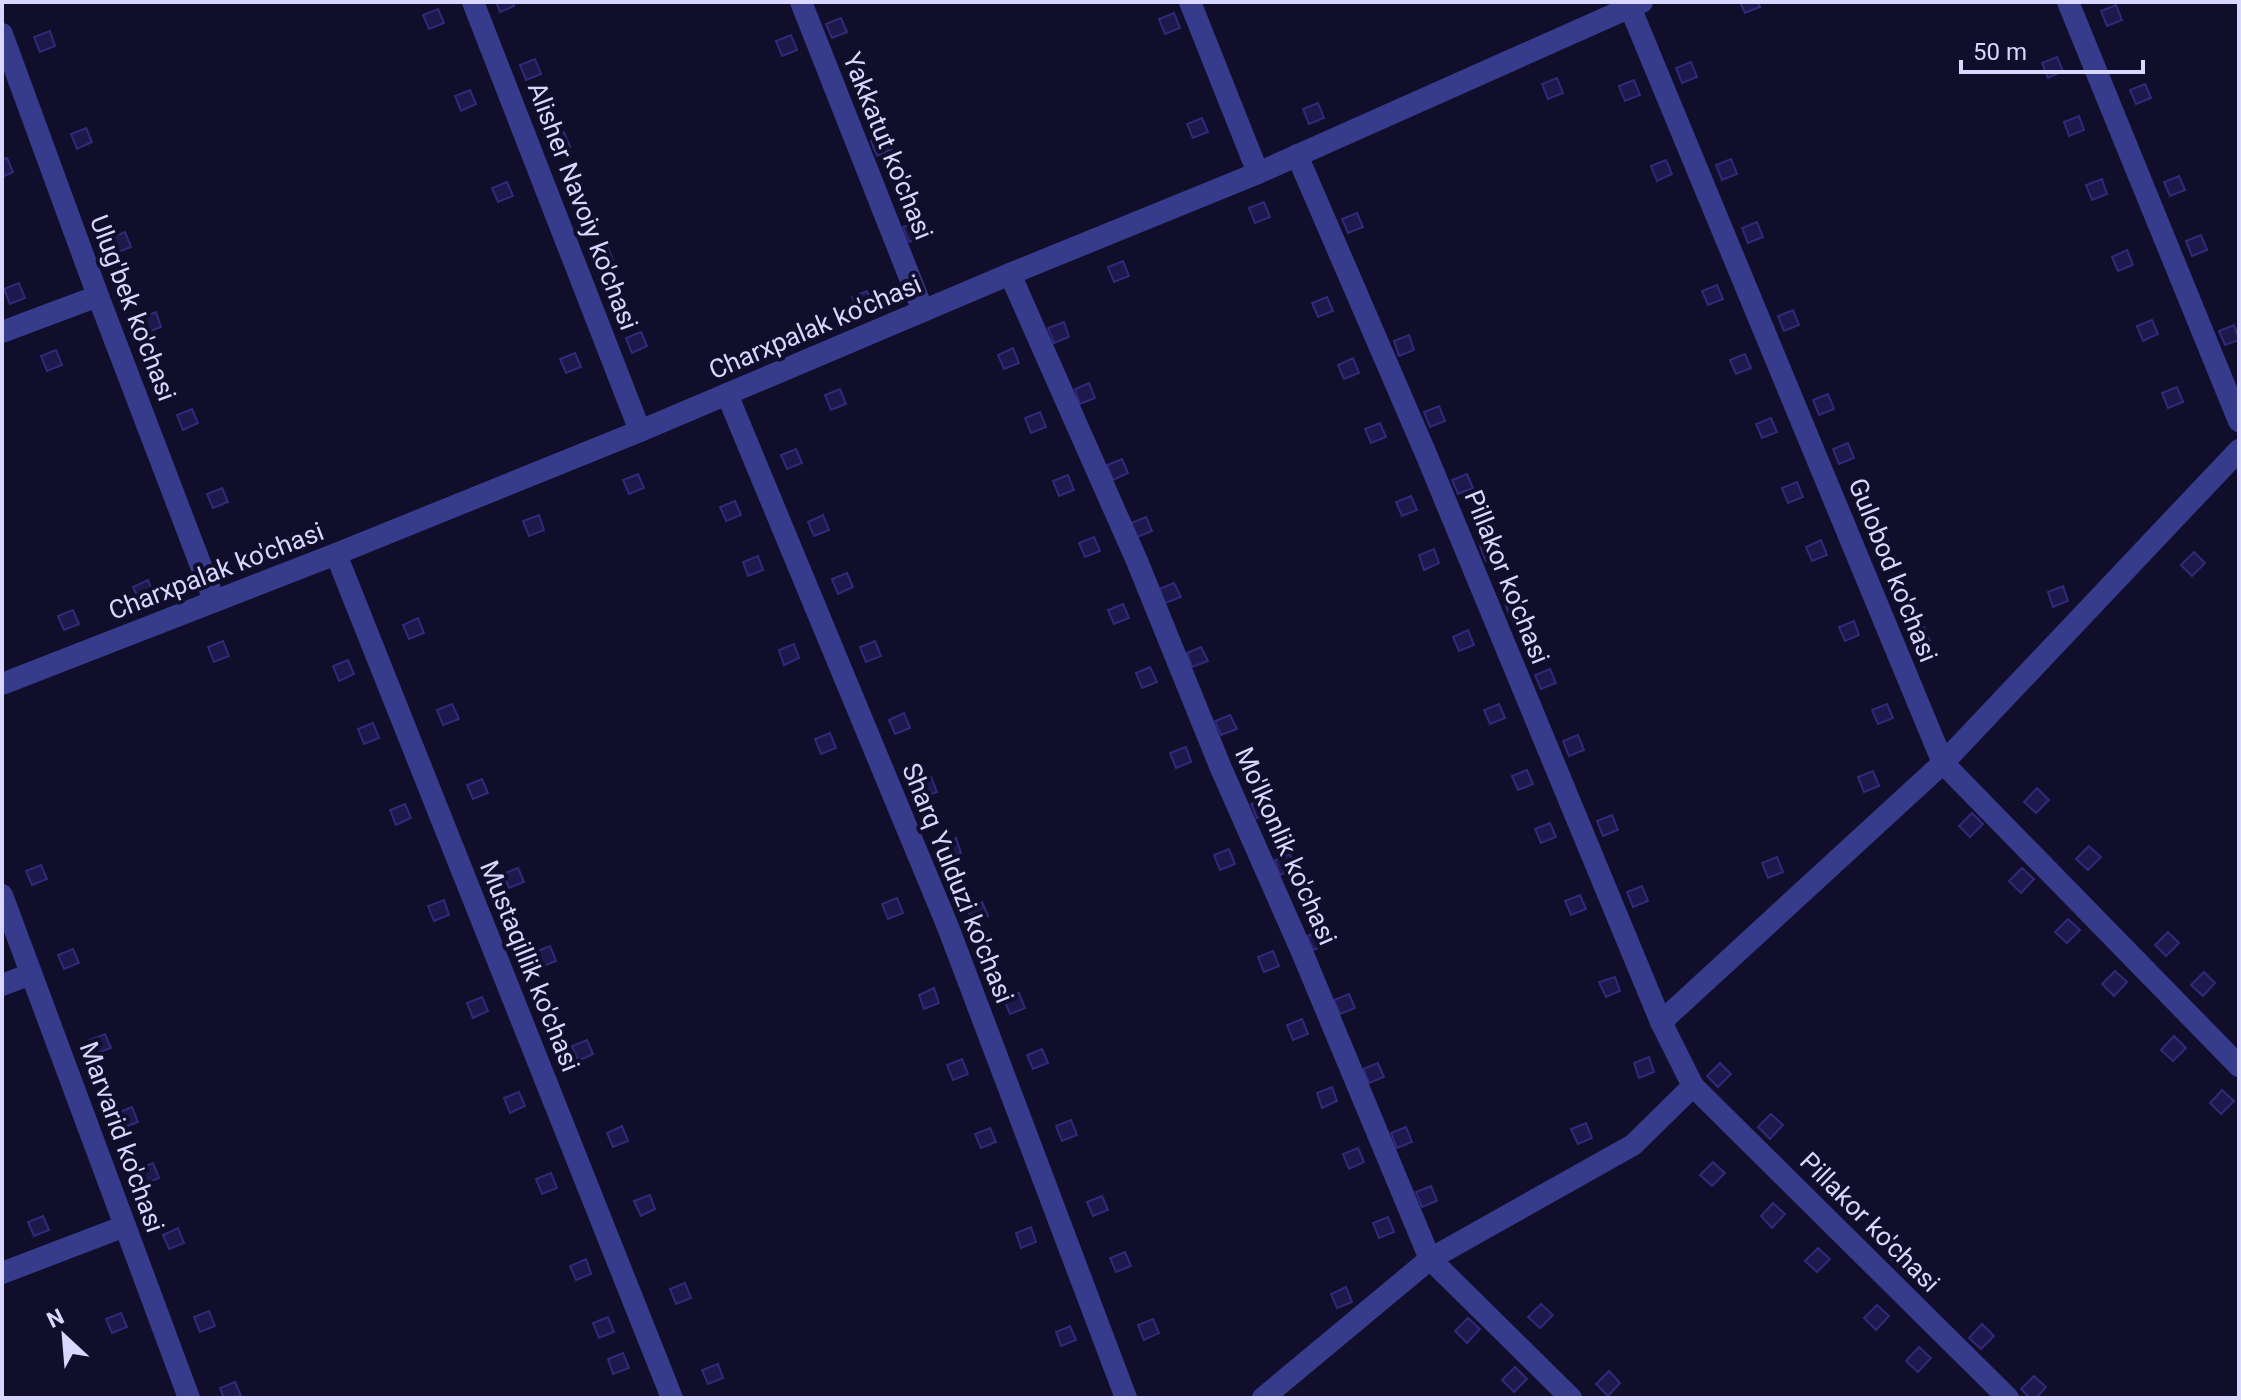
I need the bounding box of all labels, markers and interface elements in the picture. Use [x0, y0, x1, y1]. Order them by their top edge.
scale bar [1961, 24, 2143, 74]
text: 50 m [1973, 38, 2027, 66]
street label: Yakkatut ko'chasi [837, 48, 939, 244]
street label: Alisher Navoiy ko'chasi [522, 78, 644, 334]
street label: Ulug'bek ko'chasi [84, 211, 182, 405]
street label: Charxpalak ko'chasi [704, 269, 926, 385]
street label: Gulobod ko'chasi [1842, 474, 1944, 666]
street label: Pillakor ko'chasi [1459, 486, 1555, 668]
street label: Charxpalak ko'chasi [104, 516, 328, 626]
street label: Mo'lkonlik ko'chasi [1229, 743, 1343, 949]
street label: Sharq Yulduzi ko'chasi [896, 759, 1020, 1007]
street label: Mustaqillik ko'chasi [474, 856, 586, 1076]
street label: Marvarid ko'chasi [74, 1038, 170, 1236]
street label: Pillakor ko'chasi [1794, 1146, 1946, 1298]
north arrow [24, 1296, 104, 1376]
text: N [43, 1304, 68, 1333]

